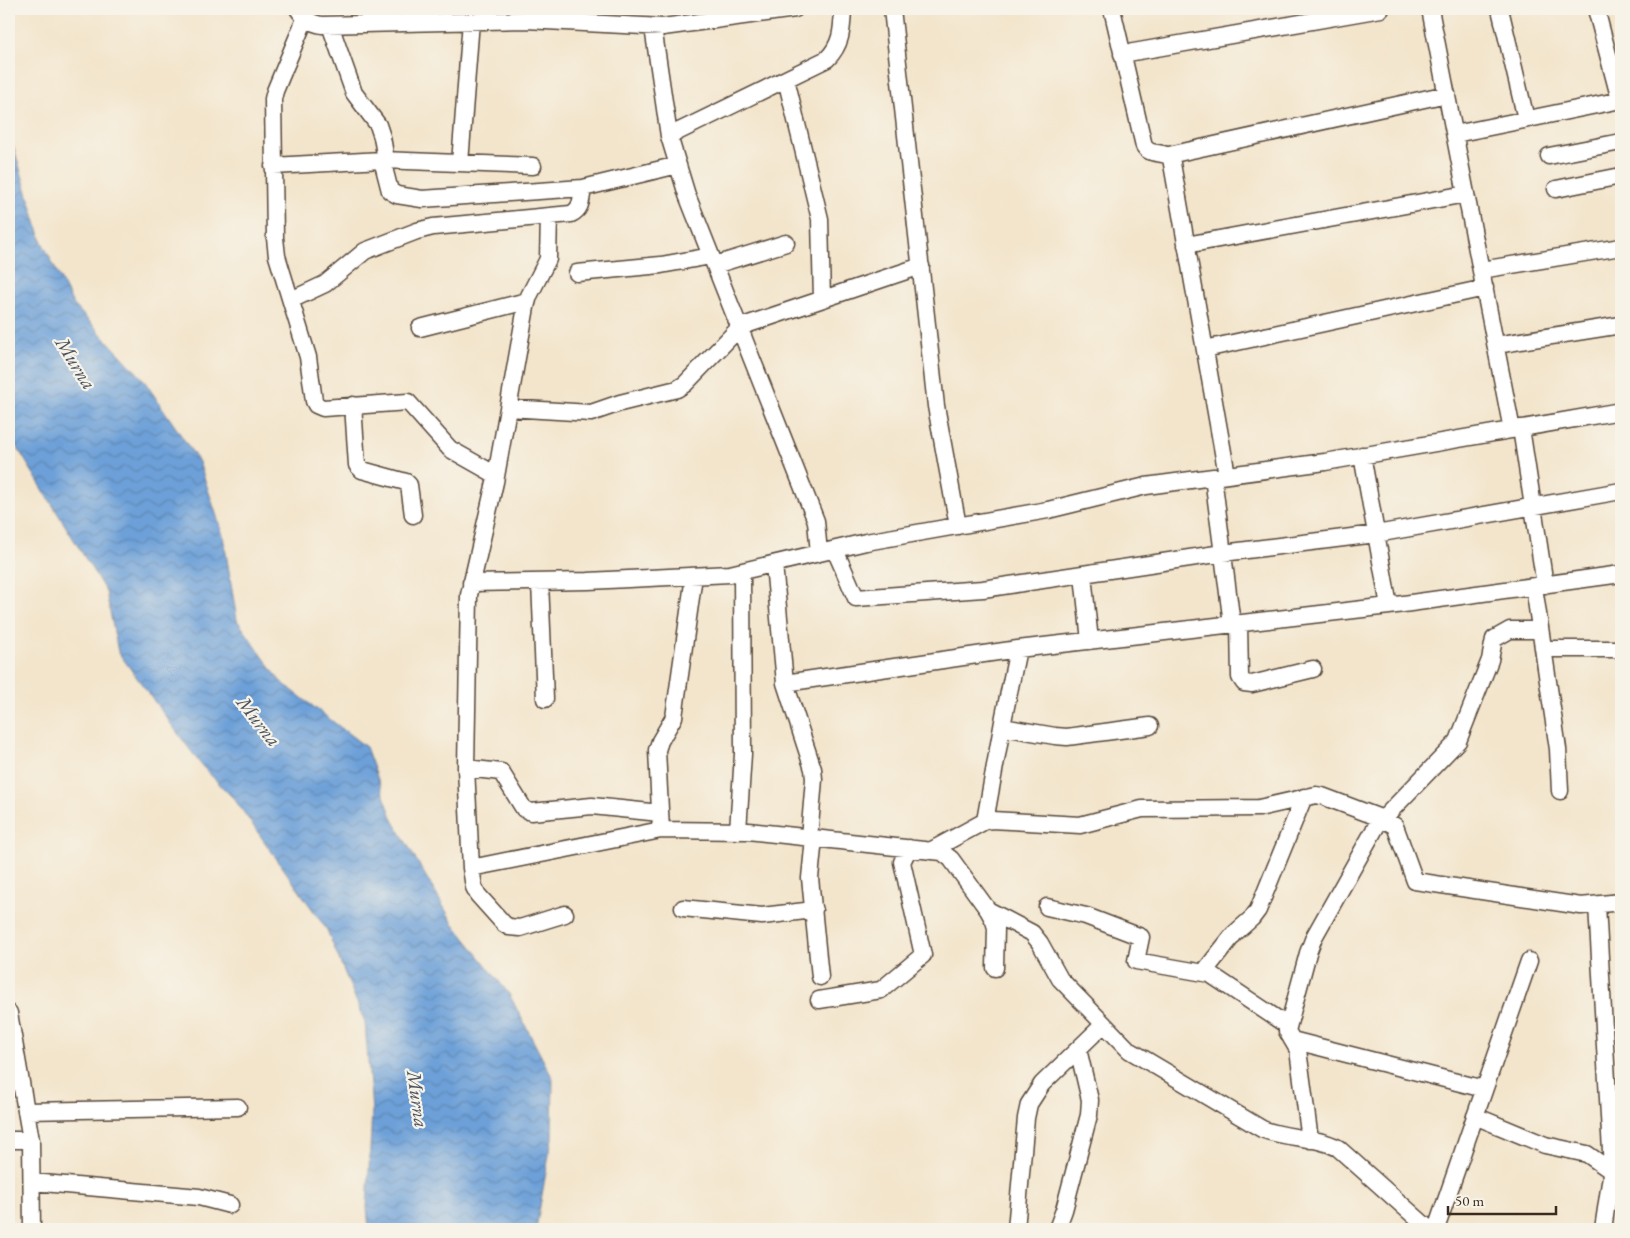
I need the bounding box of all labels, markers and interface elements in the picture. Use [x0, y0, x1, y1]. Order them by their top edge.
water label: Murna [49, 331, 102, 394]
water label: Murna [230, 689, 287, 752]
water label: Murna [401, 1068, 435, 1129]
scale bar [1448, 1183, 1555, 1215]
text: 50 m [1455, 1191, 1484, 1210]

